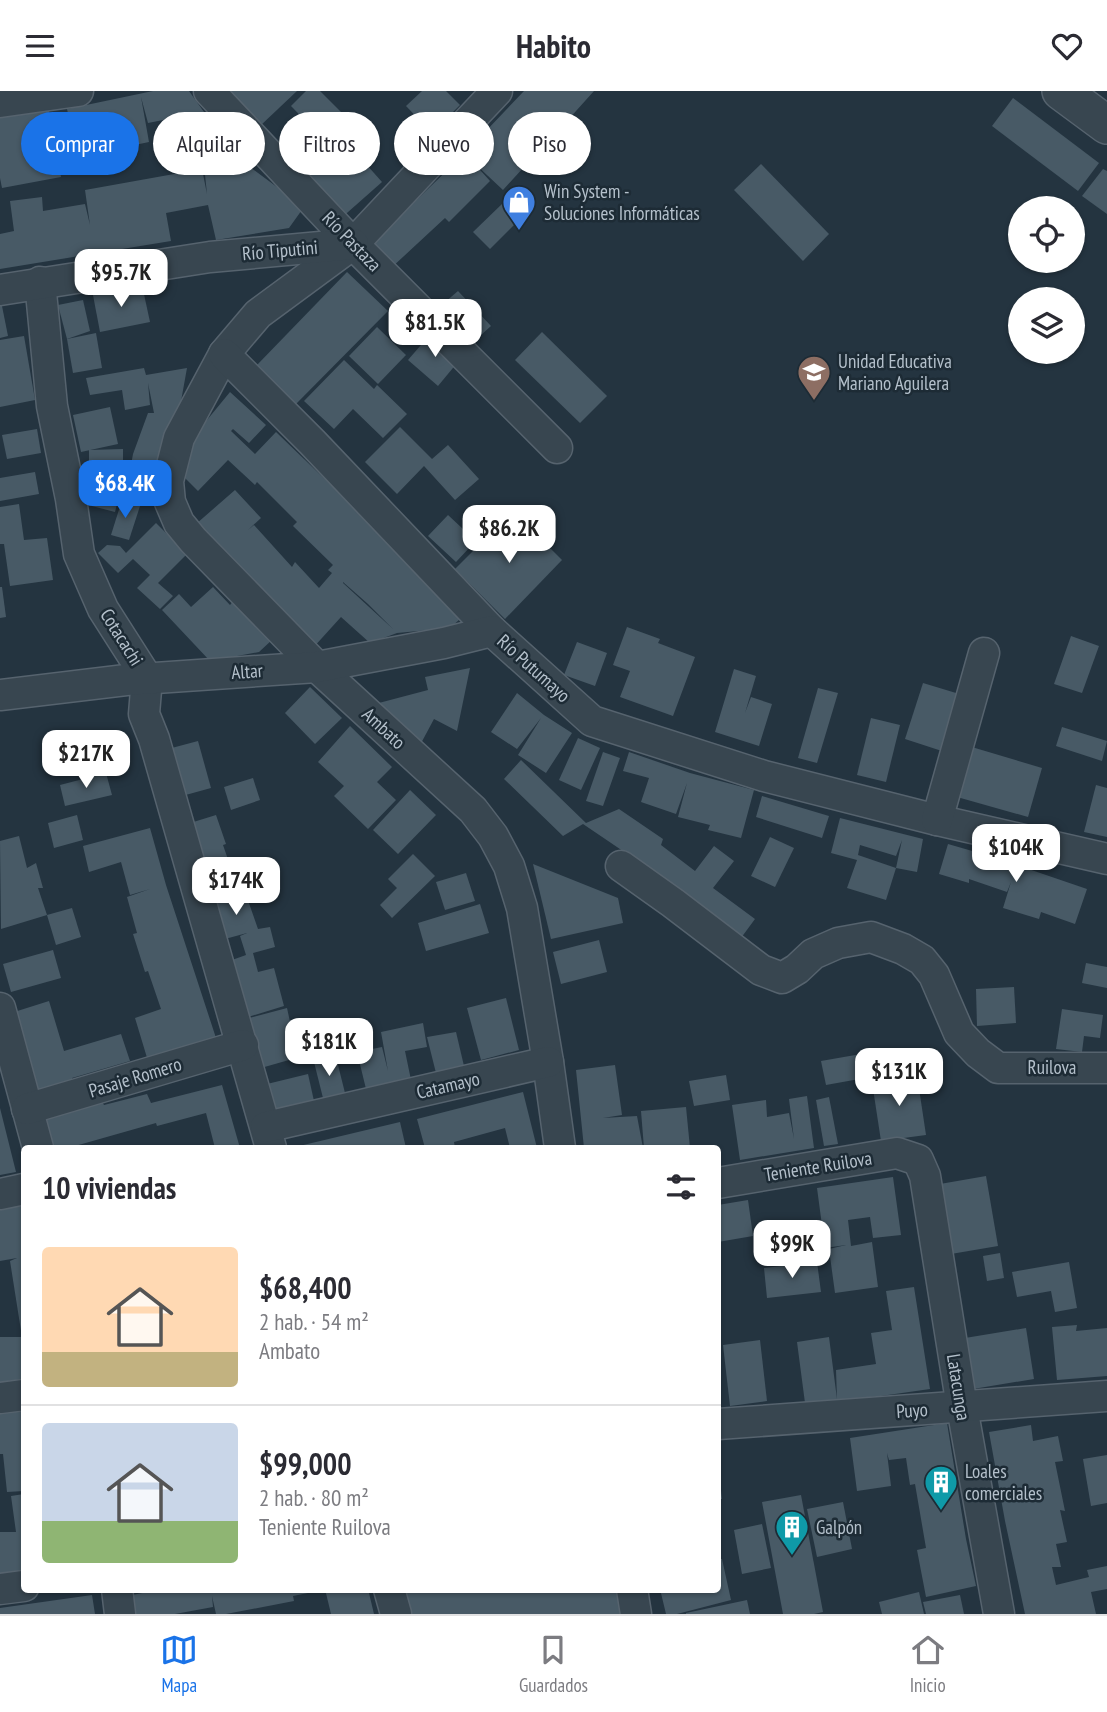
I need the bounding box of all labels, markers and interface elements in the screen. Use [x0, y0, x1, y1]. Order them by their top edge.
text: Habito [516, 25, 591, 67]
icon: menu [21, 27, 59, 65]
icon: heart [1048, 27, 1086, 65]
chip: Comprar [21, 112, 139, 175]
chip: Alquilar [153, 112, 265, 175]
chip: Filtros [279, 112, 380, 175]
chip: Nuevo [394, 112, 494, 175]
chip: Piso [508, 112, 591, 175]
place label: Win System - Soluciones Informáticas [544, 179, 700, 225]
shop icon: Win System - Soluciones Informáticas [500, 183, 538, 232]
map controls [1008, 196, 1085, 364]
button: locate [1008, 196, 1085, 273]
street label: Río Pastaza [317, 206, 387, 276]
street label: Río Tiputini [241, 235, 319, 265]
pin: $95.7K [64, 249, 178, 309]
text: $95.7K [91, 257, 151, 286]
button: layers [1008, 287, 1085, 364]
pin: $81.5K [378, 299, 492, 359]
text: $81.5K [405, 307, 465, 336]
place label: Unidad Educativa Mariano Aguilera [838, 349, 952, 395]
school or university icon: Unidad Educativa Mariano Aguilera [795, 353, 833, 402]
pin: $68.4K [68, 461, 182, 520]
text: $68.4K [95, 468, 155, 497]
pin: $86.2K [452, 505, 566, 565]
text: $86.2K [479, 513, 539, 542]
street label: Cotacachi [95, 604, 149, 670]
street label: Río Putumayo [492, 629, 576, 707]
street label: Altar [230, 658, 264, 684]
street label: Ambato [357, 702, 411, 754]
pin: $217K [37, 731, 135, 790]
text: $217K [58, 738, 114, 767]
pin: $104K [967, 825, 1065, 884]
text: $104K [988, 832, 1044, 861]
pin: $174K [187, 857, 285, 917]
text: $174K [208, 865, 264, 894]
pin: $181K [280, 1019, 378, 1078]
text: $181K [301, 1026, 357, 1055]
pin: $131K [850, 1049, 948, 1108]
street label: Pasaje Romero [86, 1052, 184, 1102]
street label: Ruilova [1028, 1055, 1076, 1079]
text: $131K [871, 1056, 927, 1085]
street label: Catamayo [414, 1066, 482, 1104]
street label: Teniente Ruilova [762, 1146, 874, 1186]
text: 10 viviendas [42, 1168, 176, 1207]
icon: filters [662, 1168, 700, 1206]
pin: $99K [751, 1221, 833, 1280]
text: $99K [770, 1228, 814, 1257]
text: $68,400 [259, 1268, 352, 1307]
icon: home [98, 1275, 182, 1359]
text: 2 hab. · 54 m² [259, 1307, 369, 1336]
text: Ambato [259, 1336, 320, 1365]
street label: Latacunga [942, 1352, 976, 1422]
street label: Puyo [895, 1397, 929, 1423]
text: $99,000 [259, 1444, 352, 1483]
icon: home [98, 1451, 182, 1535]
place label: Loales comerciales [965, 1459, 1042, 1505]
building icon: Loales comerciales [922, 1463, 960, 1512]
text: 2 hab. · 80 m² [259, 1483, 369, 1512]
building icon: Galpón [773, 1508, 811, 1557]
text: Teniente Ruilova [259, 1512, 391, 1541]
place label: Galpón [816, 1515, 862, 1539]
tab: Mapa [160, 1631, 198, 1697]
tab: Guardados [519, 1631, 588, 1697]
tab: Inicio [909, 1631, 947, 1697]

